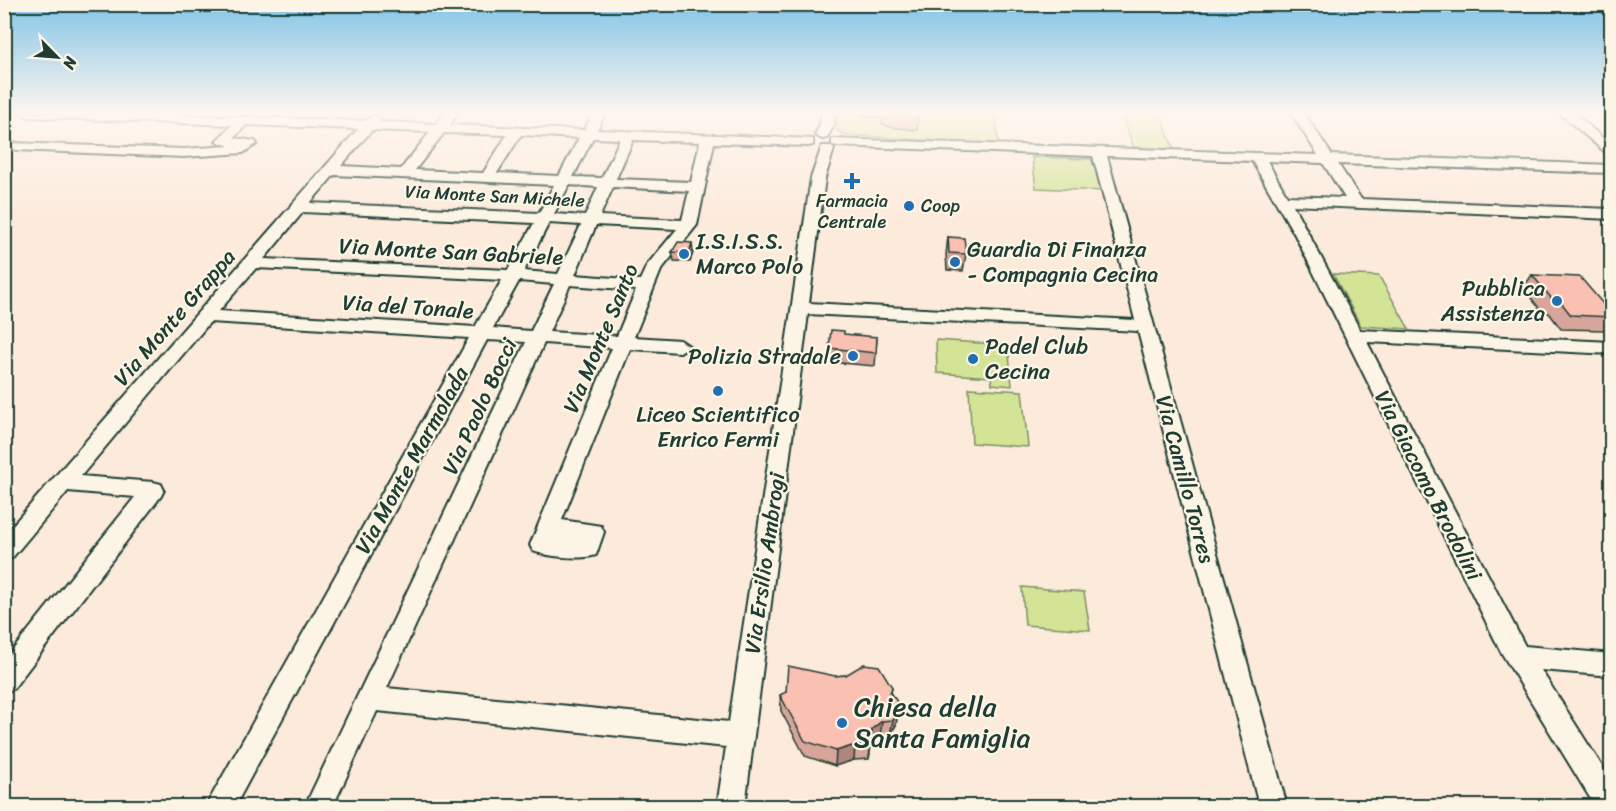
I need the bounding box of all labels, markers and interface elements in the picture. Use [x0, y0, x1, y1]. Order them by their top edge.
north arrow [27, 27, 87, 87]
text: N [54, 51, 86, 75]
marker: Farmacia Centrale [845, 174, 859, 188]
street label: Via Monte San Michele [404, 175, 586, 217]
place label: Farmacia Centrale [816, 185, 888, 238]
place label: Coop [921, 190, 961, 222]
marker: Coop [902, 199, 916, 213]
place label: I.S.I.S.S. Marco Polo [695, 222, 803, 286]
street label: Via Monte San Gabriele [338, 226, 565, 277]
place label: Guardia Di Finanza - Compagnia Cecina [967, 230, 1158, 294]
street label: Via Monte Grappa [103, 240, 246, 395]
marker: I.S.I.S.S. Marco Polo [677, 247, 691, 261]
marker: Guardia Di Finanza - Compagnia Cecina [948, 255, 962, 269]
street label: Via Monte Santo [551, 257, 650, 419]
place label: Pubblica Assistenza [1440, 269, 1545, 333]
street label: Via del Tonale [341, 282, 475, 331]
marker: Pubblica Assistenza [1550, 294, 1564, 308]
place label: Padel Club Cecina [985, 327, 1088, 391]
street label: Via Paolo Bocci [431, 330, 529, 481]
place label: Polizia Stradale [688, 337, 841, 376]
marker: Polizia Stradale [846, 349, 860, 363]
marker: Padel Club Cecina [966, 352, 980, 366]
street label: Via Monte Marmolada [344, 358, 480, 561]
street label: Via Giacomo Brodolini [1364, 383, 1494, 588]
marker: Liceo Scientifico Enrico Fermi [711, 384, 725, 398]
street label: Via Camillo Torres [1144, 391, 1227, 568]
place label: Liceo Scientifico Enrico Fermi [636, 395, 800, 459]
street label: Via Ersilio Ambrogi [732, 469, 797, 656]
place label: Chiesa della Santa Famiglia [854, 683, 1031, 762]
marker: Chiesa della Santa Famiglia [835, 716, 849, 730]

